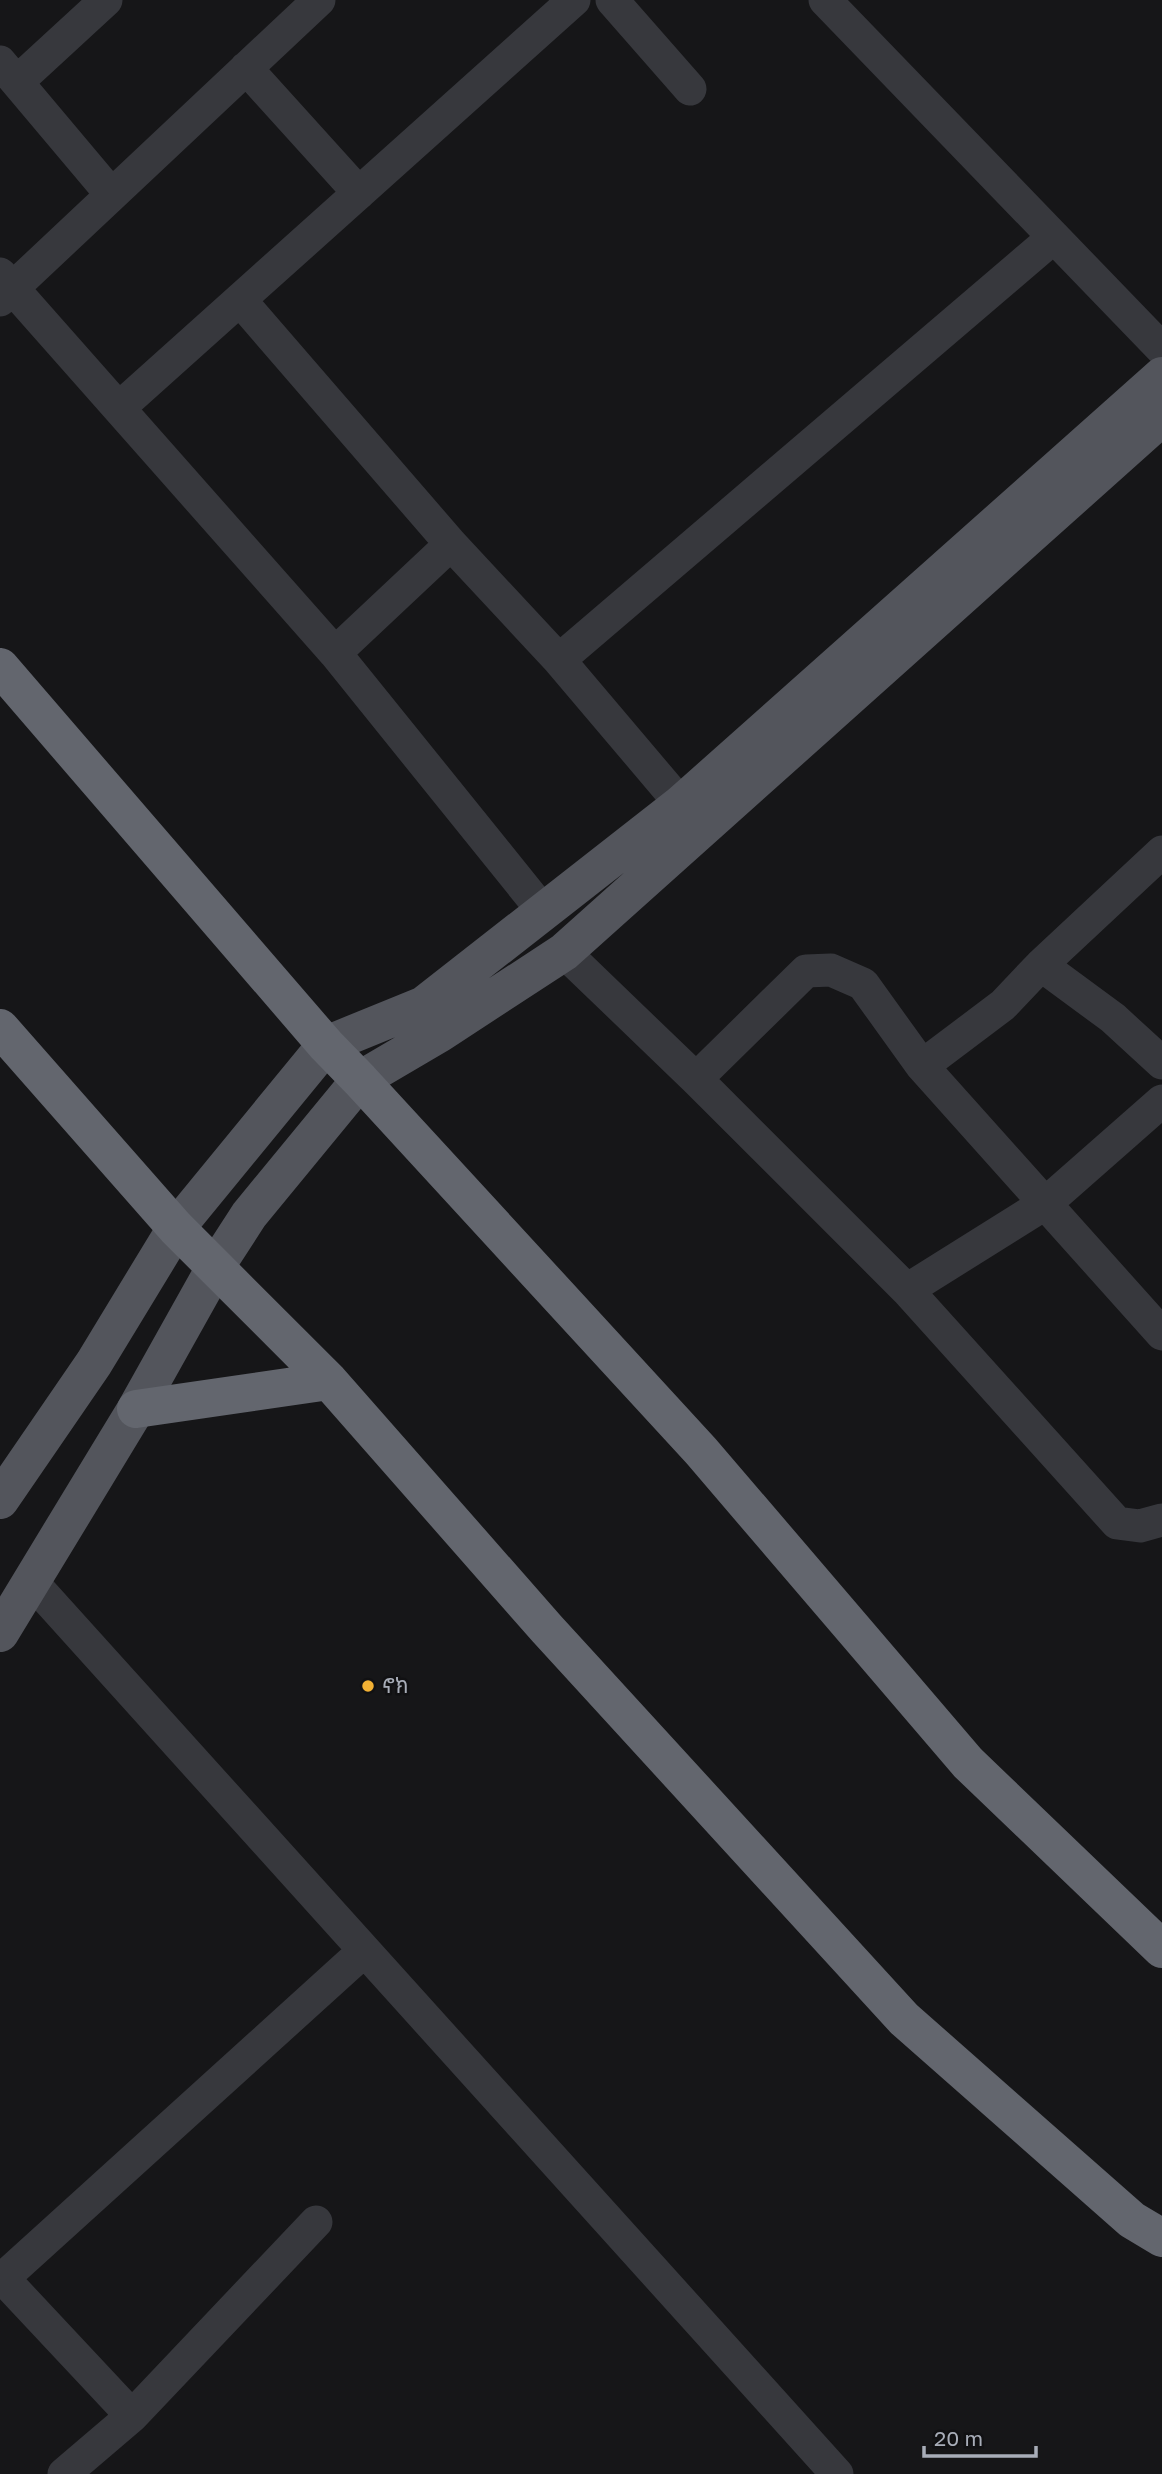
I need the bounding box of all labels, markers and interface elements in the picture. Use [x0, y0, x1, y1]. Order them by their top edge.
place label: ኖክ [382, 1672, 409, 1698]
marker: ኖክ [360, 1678, 376, 1694]
scale bar [924, 2414, 1036, 2458]
text: 20 m [934, 2425, 983, 2451]

